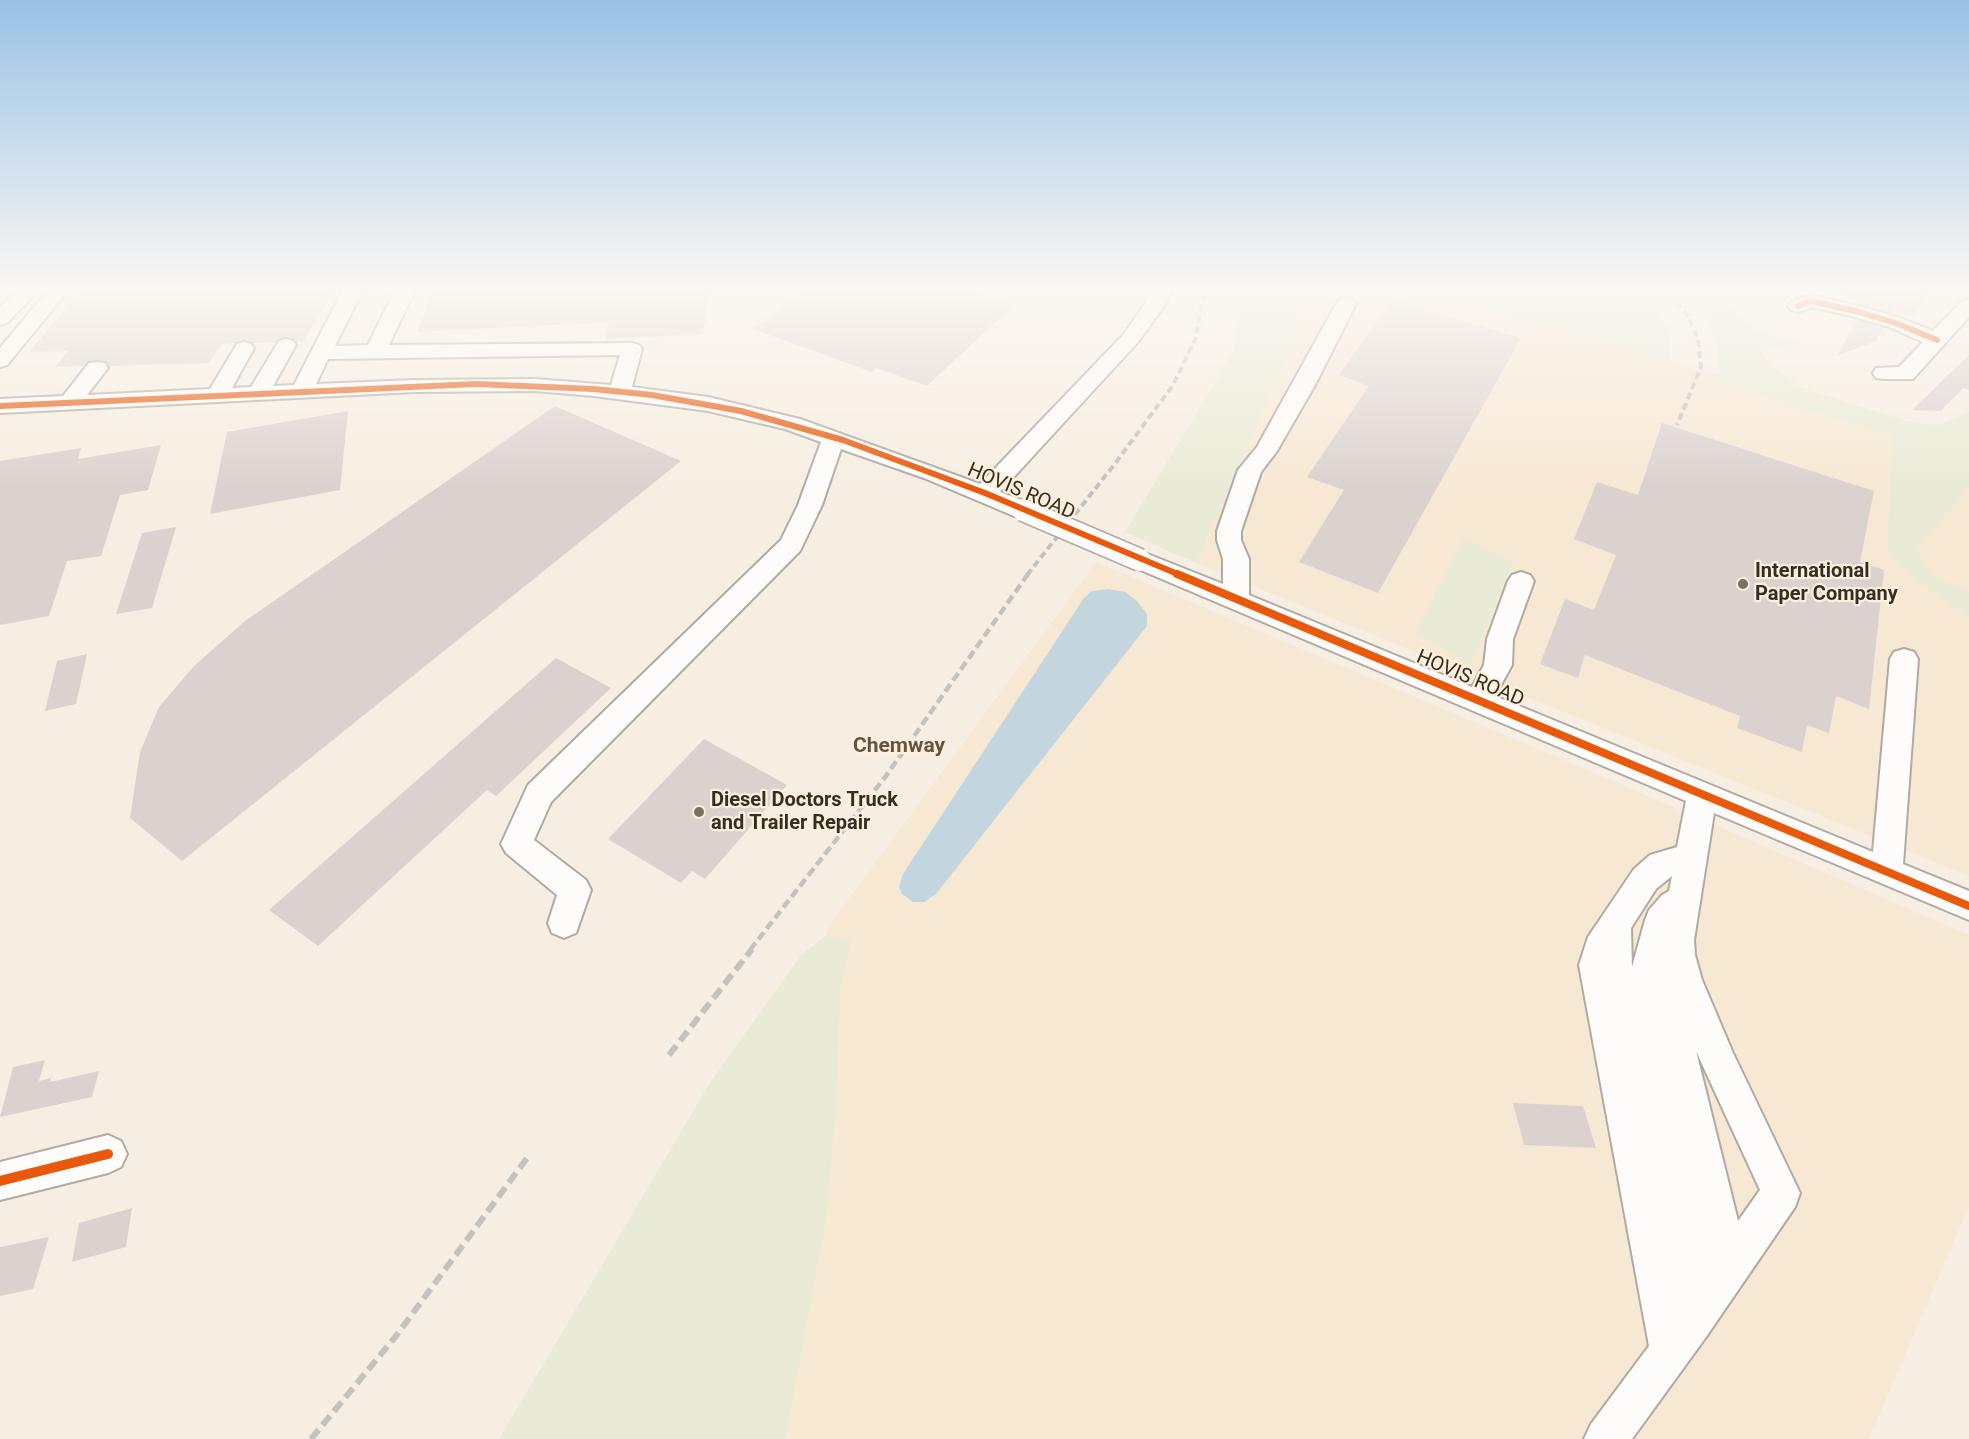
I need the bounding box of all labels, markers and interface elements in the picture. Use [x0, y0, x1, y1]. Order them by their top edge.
street label: HOVIS ROAD [963, 459, 1079, 525]
place label: International Paper Company [1755, 560, 1898, 607]
marker: International Paper Company [1736, 577, 1750, 591]
street label: HOVIS ROAD [1412, 646, 1528, 712]
district label: Chemway [853, 734, 945, 760]
place label: Diesel Doctors Truck and Trailer Repair [711, 789, 898, 836]
marker: Diesel Doctors Truck and Trailer Repair [692, 805, 706, 819]

